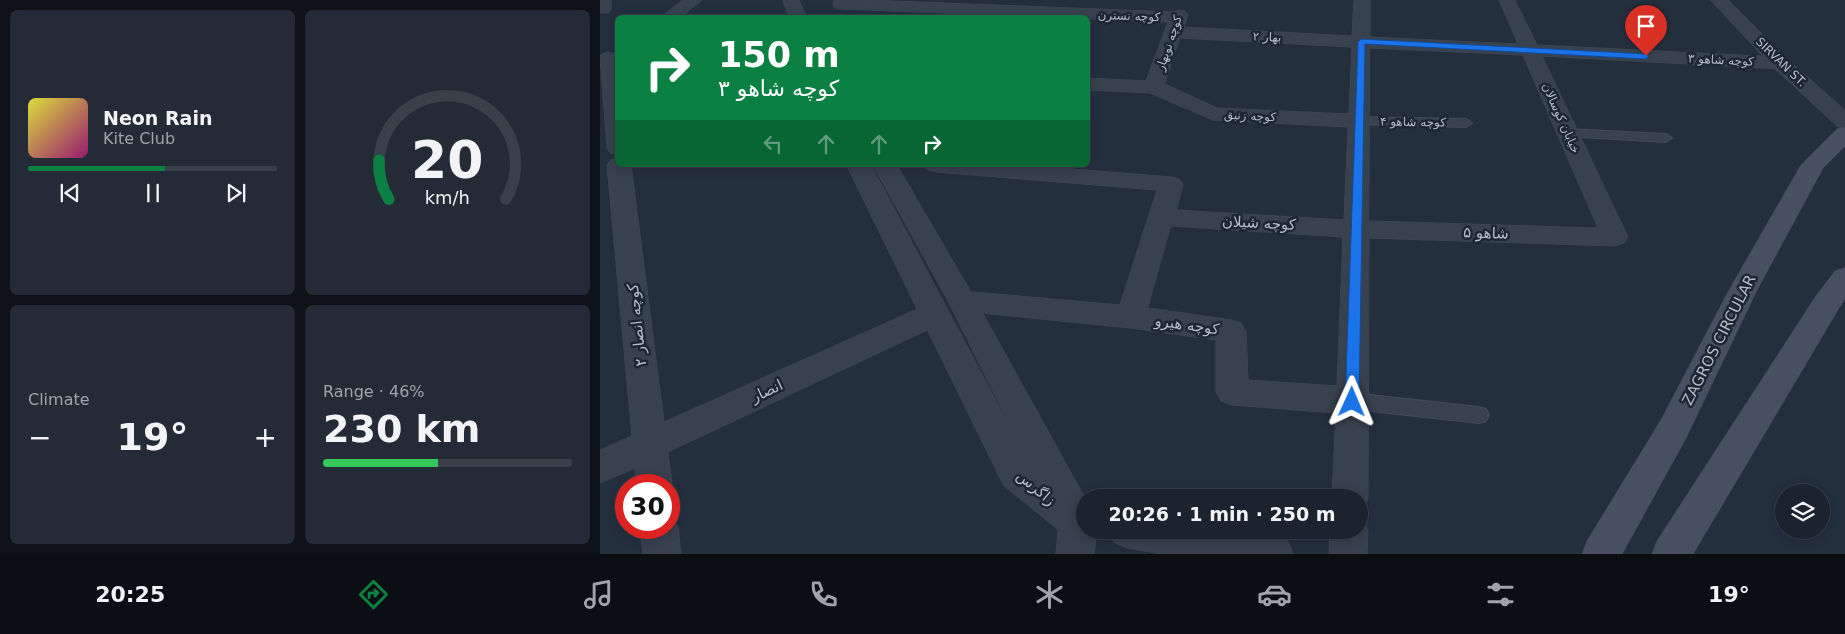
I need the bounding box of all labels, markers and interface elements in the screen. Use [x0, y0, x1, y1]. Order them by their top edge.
pin [1625, 5, 1667, 56]
street label: کوچه نسترن [1097, 8, 1161, 25]
icon: arrive [1632, 12, 1660, 40]
street label: کوچه نوبهار [1153, 13, 1186, 74]
street label: بهار ۲ [1252, 29, 1282, 46]
icon: right [635, 35, 700, 100]
text: 150 m [718, 35, 840, 75]
street label: SIRVAN ST. [1753, 35, 1809, 89]
street label: کوچه شاهو ۳ [1688, 51, 1755, 70]
text: کوچه شاهو ۳ [718, 76, 839, 101]
street label: خیابان کوسالان [1538, 81, 1583, 156]
text: Neon Rain [103, 107, 212, 129]
street label: کوچه زنبق [1223, 108, 1277, 125]
street label: کوچه شاهو ۴ [1380, 114, 1446, 131]
text: Kite Club [103, 129, 175, 148]
text: 20 [411, 130, 484, 190]
icon: left [759, 130, 787, 158]
icon: ahead [812, 130, 840, 158]
icon: ahead [865, 130, 893, 158]
icon: right [918, 130, 946, 158]
icon: previous [56, 179, 84, 207]
icon: pause [139, 179, 167, 207]
icon: next [222, 179, 250, 207]
text: km/h [425, 187, 470, 208]
street label: کوچه شیلان [1222, 212, 1297, 234]
street label: شاهو ۵ [1463, 223, 1509, 243]
street label: ZAGROS CIRCULAR [1678, 272, 1760, 408]
street label: کوچه انصار ۲ [624, 282, 650, 367]
street label: کوچه هیرو [1153, 311, 1221, 339]
position arrow [1325, 375, 1377, 427]
street label: انصار [747, 376, 786, 407]
text: Range · 46% [323, 382, 425, 401]
text: Climate [28, 390, 90, 409]
text: 230 km [323, 407, 480, 451]
text: 19° [117, 415, 188, 459]
text: − [28, 421, 51, 454]
text: + [254, 421, 277, 454]
street label: زاگرس [1013, 467, 1059, 509]
speed limit sign: 30 [615, 474, 680, 539]
map controls [1775, 484, 1830, 539]
button: layers [1775, 484, 1830, 539]
text: 20:26 · 1 min · 250 m [1108, 503, 1336, 525]
icon: directions [356, 577, 391, 612]
icon: music [581, 577, 616, 612]
icon: phone [806, 577, 841, 612]
icon: climate [1032, 577, 1067, 612]
icon: car [1257, 577, 1292, 612]
icon: filters [1483, 577, 1518, 612]
text: 20:25 [95, 582, 165, 607]
text: 19° [1708, 582, 1750, 607]

